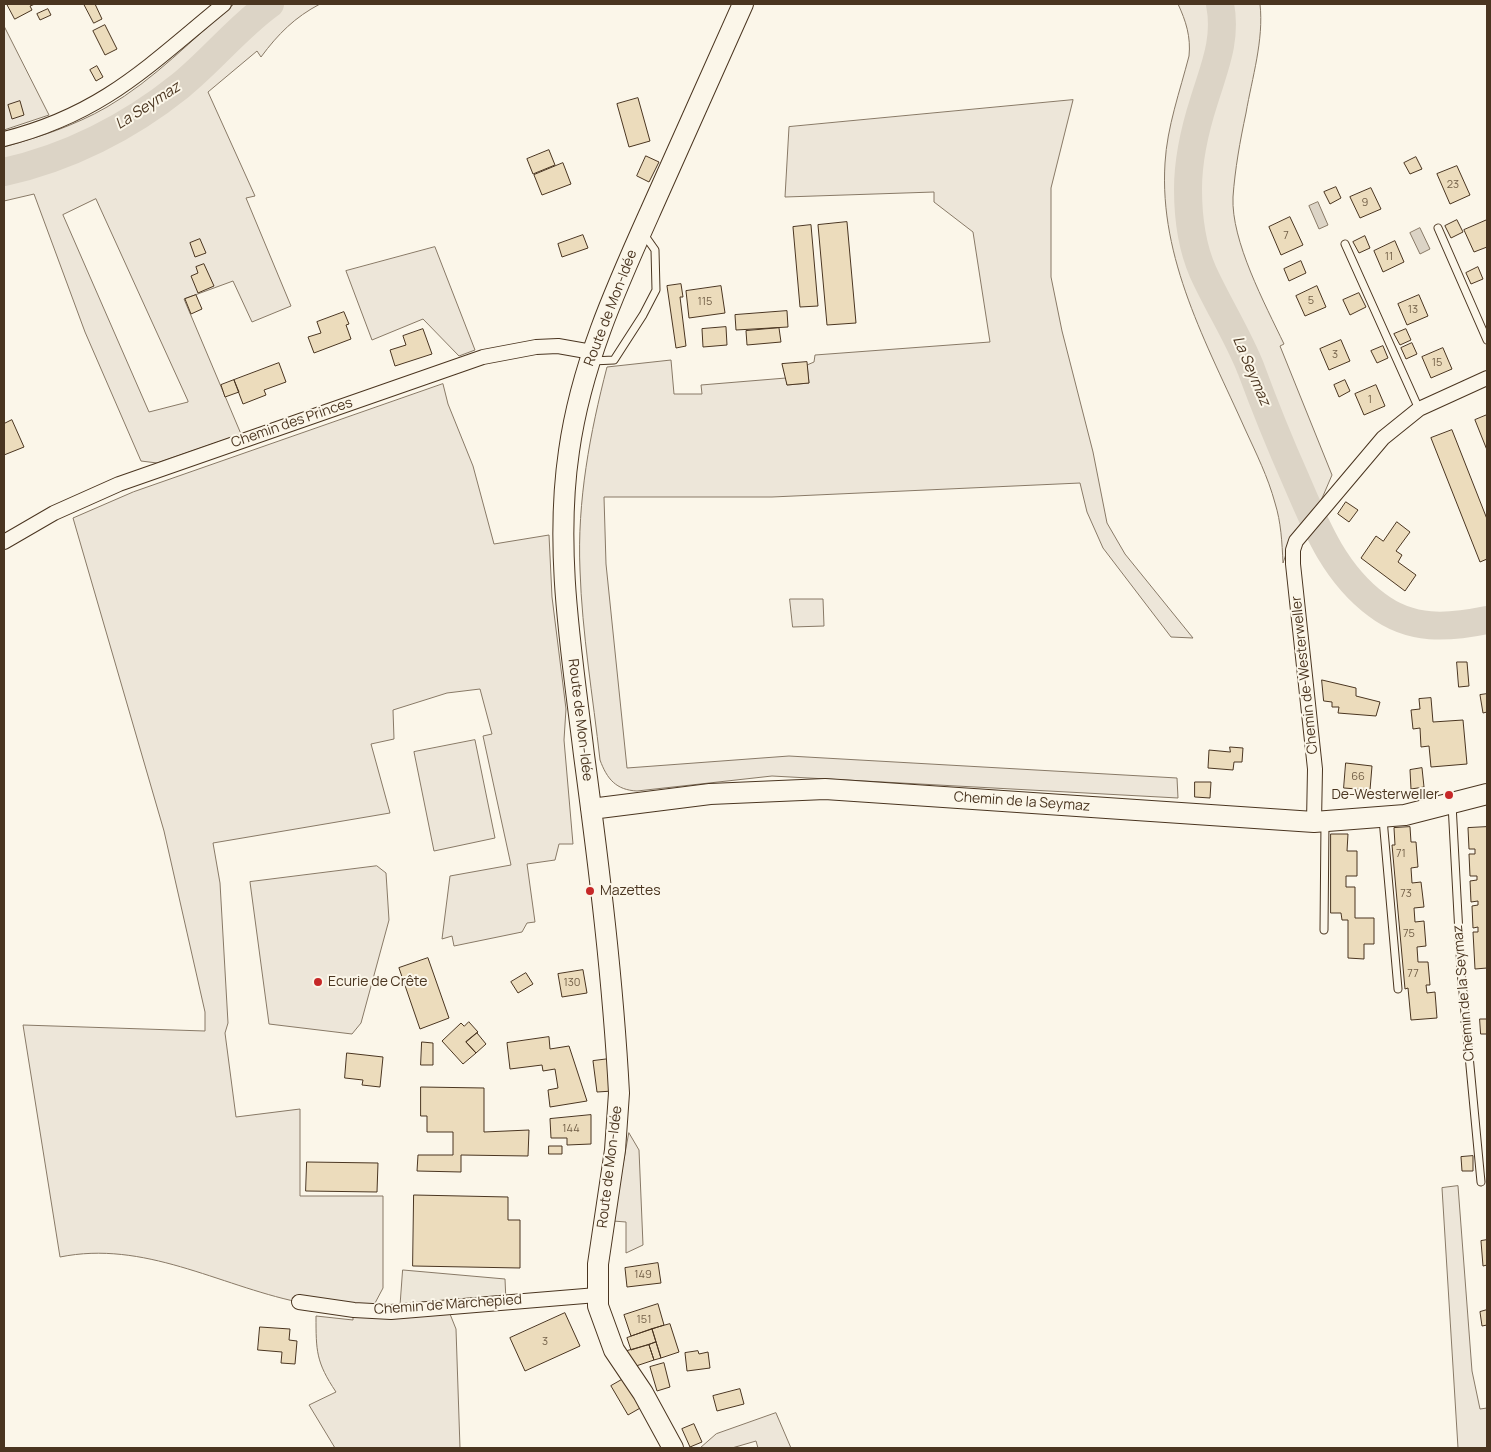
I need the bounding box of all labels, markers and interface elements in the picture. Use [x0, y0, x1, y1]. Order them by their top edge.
water label: La Seymaz [112, 78, 184, 134]
house number: 23 [1447, 178, 1459, 192]
house number: 9 [1362, 196, 1368, 210]
house number: 7 [1283, 229, 1289, 243]
street label: Route de Mon-Idée [581, 247, 641, 369]
house number: 11 [1385, 250, 1393, 264]
house number: 5 [1308, 294, 1314, 308]
house number: 115 [698, 295, 712, 309]
house number: 13 [1408, 303, 1418, 317]
water label: La Seymaz [1228, 334, 1274, 408]
house number: 3 [1332, 348, 1338, 362]
house number: 15 [1432, 356, 1442, 370]
house number: 1 [1368, 393, 1372, 407]
street label: Chemin des Princes [229, 394, 355, 452]
street label: Chemin de-Westerweller [1288, 595, 1322, 755]
street label: Route de Mon-Idée [564, 658, 596, 782]
house number: 66 [1351, 770, 1365, 784]
place label: De-Westerweller [1331, 787, 1439, 803]
street label: Chemin de la Seymaz [953, 789, 1091, 815]
marker: De-Westerweller [1443, 789, 1455, 801]
house number: 71 [1396, 847, 1406, 861]
place label: Mazettes [600, 883, 660, 899]
marker: Mazettes [584, 885, 596, 897]
house number: 73 [1400, 887, 1412, 901]
street label: Chemin de la Seymaz [1450, 924, 1478, 1062]
house number: 75 [1403, 927, 1415, 941]
house number: 77 [1407, 967, 1419, 981]
place label: Ecurie de Crête [328, 974, 427, 990]
marker: Ecurie de Crête [312, 976, 324, 988]
house number: 130 [563, 976, 581, 990]
street label: Route de Mon-Idée [594, 1105, 626, 1229]
house number: 144 [562, 1122, 580, 1136]
house number: 149 [634, 1268, 652, 1282]
street label: Chemin de Marchepied [373, 1291, 523, 1319]
house number: 151 [637, 1313, 651, 1327]
house number: 3 [542, 1335, 548, 1349]

